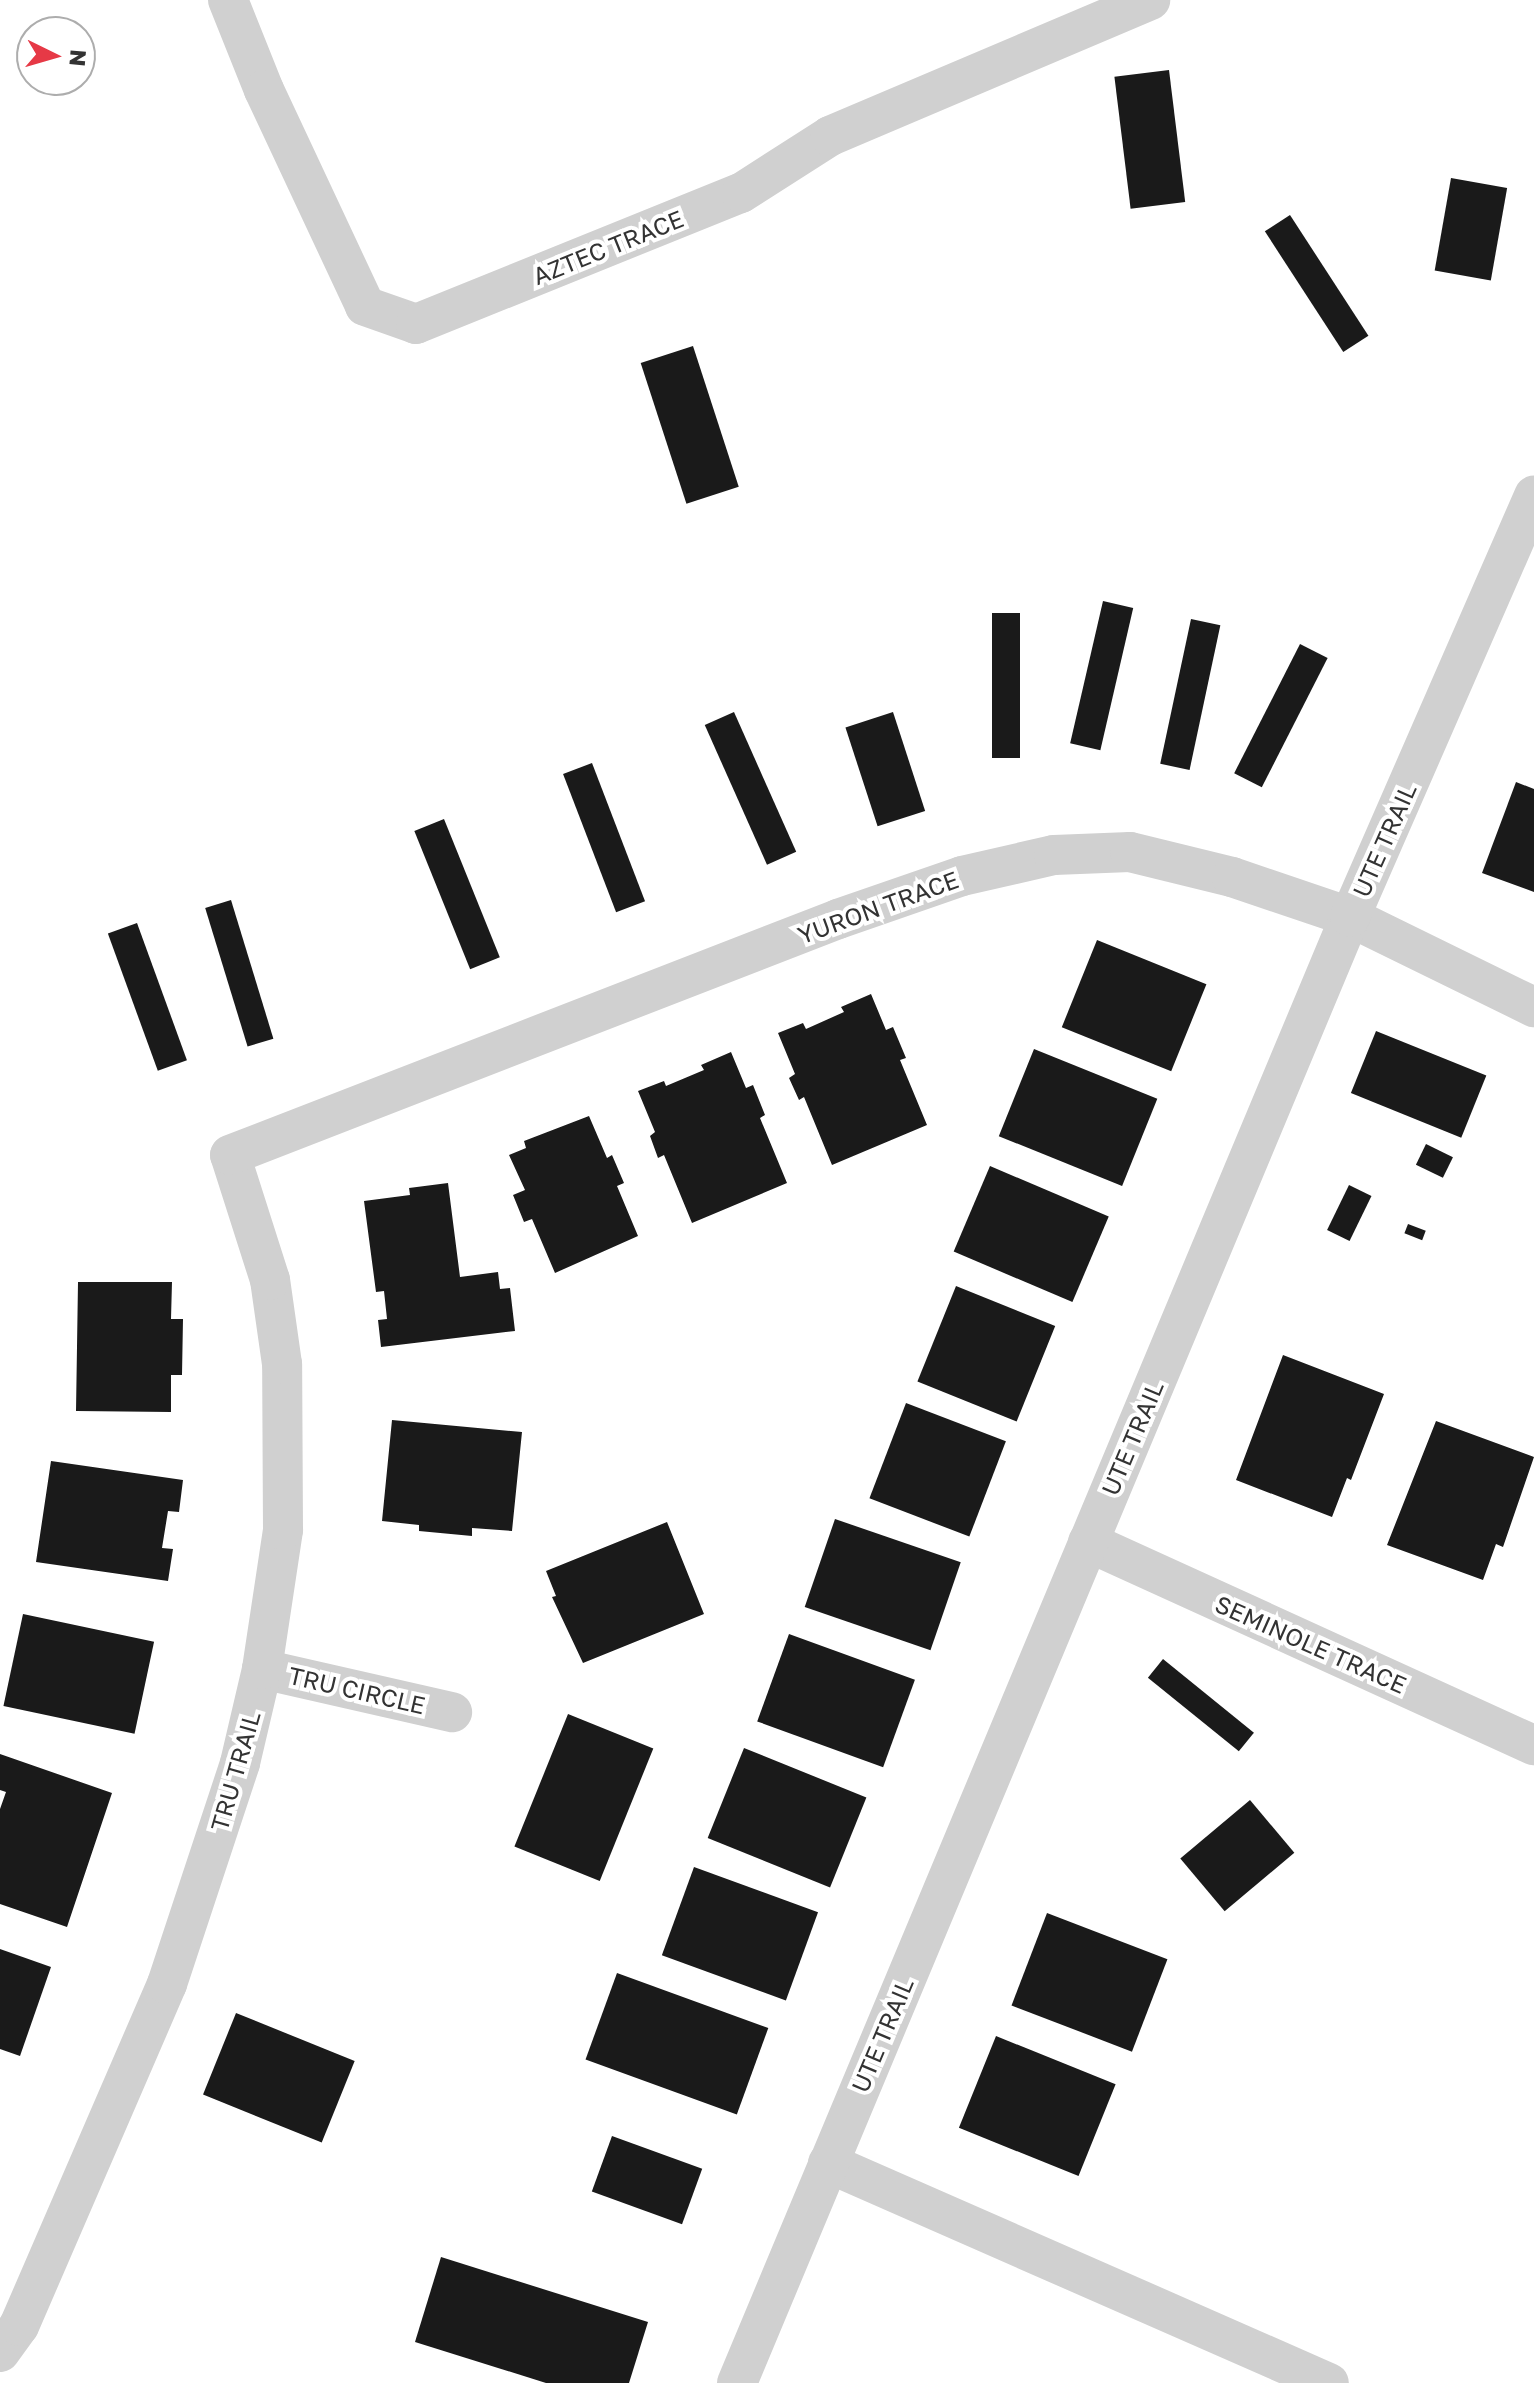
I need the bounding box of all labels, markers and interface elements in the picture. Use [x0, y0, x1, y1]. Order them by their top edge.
north arrow [16, 16, 96, 96]
text: N [64, 48, 93, 67]
street label: AZTEC TRACE [528, 204, 688, 290]
street label: UTE TRAIL [1346, 779, 1422, 901]
street label: YURON TRACE [794, 865, 962, 949]
street label: UTE TRAIL [1095, 1376, 1169, 1500]
street label: SEMINOLE TRACE [1211, 1589, 1411, 1699]
street label: TRU CIRCLE [286, 1660, 428, 1720]
street label: TRU TRAIL [204, 1708, 266, 1834]
street label: UTE TRAIL [845, 1973, 919, 2097]

